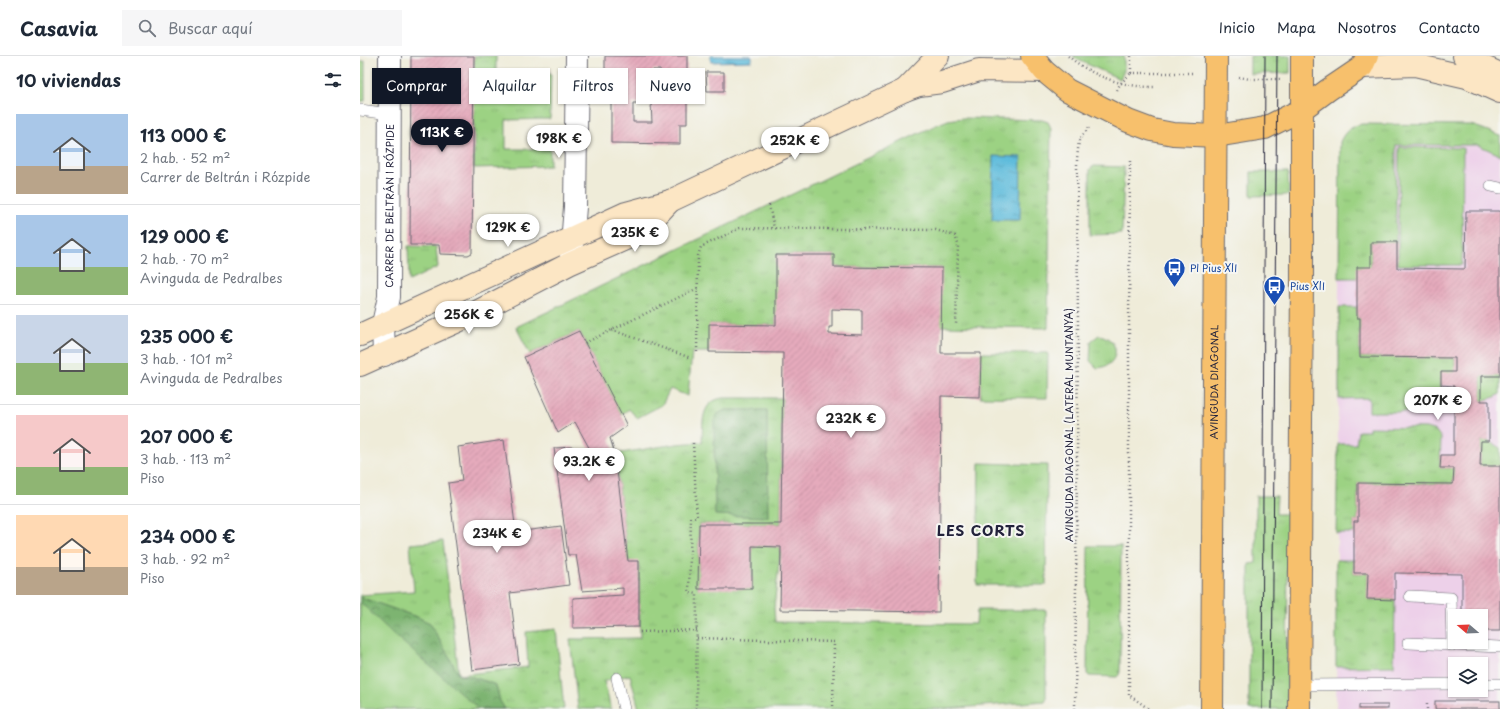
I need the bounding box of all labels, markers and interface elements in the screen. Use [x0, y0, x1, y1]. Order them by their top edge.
search box [122, 10, 402, 46]
text: Casavia [20, 14, 98, 42]
text: Buscar aquí [168, 16, 252, 39]
icon: search [136, 17, 158, 39]
text: Inicio [1219, 17, 1255, 38]
text: Mapa [1277, 17, 1315, 38]
text: Nosotros [1337, 17, 1397, 38]
text: Contacto [1419, 17, 1480, 38]
text: 10 viviendas [16, 67, 121, 93]
chip: Comprar [372, 68, 461, 104]
chip: Alquilar [469, 68, 550, 104]
chip: Filtros [558, 68, 628, 104]
chip: Nuevo [636, 68, 705, 104]
icon: filters [322, 69, 344, 91]
pin: 113K € [409, 119, 475, 153]
text: 113 000 € [140, 122, 226, 148]
text: 113K € [420, 122, 464, 141]
street label: CARRER DE BELTRÁN I RÓZPIDE [381, 124, 397, 288]
pin: 198K € [526, 125, 592, 159]
pin: 252K € [762, 127, 828, 161]
text: 198K € [536, 128, 582, 147]
icon: home [48, 130, 96, 178]
text: 252K € [770, 130, 820, 149]
text: 2 hab. · 52 m² [140, 148, 231, 167]
text: Carrer de Beltrán i Rózpide [140, 167, 310, 186]
pin: 129K € [475, 214, 541, 248]
text: 129K € [486, 217, 530, 236]
pin: 235K € [602, 219, 668, 253]
text: 235K € [611, 222, 659, 241]
text: 129 000 € [140, 223, 229, 249]
icon: home [48, 231, 96, 279]
text: 2 hab. · 70 m² [140, 249, 229, 268]
bus stop icon: Pl Pius XII [1161, 255, 1187, 288]
place label: Pl Pius XII [1190, 260, 1237, 275]
text: Avinguda de Pedralbes [140, 268, 282, 287]
bus stop icon: Pius XII [1262, 273, 1288, 306]
place label: Pius XII [1290, 278, 1325, 293]
pin: 256K € [436, 301, 502, 335]
text: 256K € [444, 304, 494, 323]
street label: AVINGUDA DIAGONAL (LATERAL MUNTANYA) [1061, 308, 1076, 542]
text: 235 000 € [140, 323, 233, 349]
street label: AVINGUDA DIAGONAL [1206, 324, 1221, 439]
icon: home [48, 331, 96, 379]
text: 3 hab. · 101 m² [140, 349, 233, 368]
text: Avinguda de Pedralbes [140, 368, 282, 387]
pin: 207K € [1405, 387, 1471, 421]
text: 207K € [1413, 390, 1463, 409]
pin: 232K € [818, 405, 884, 439]
text: 232K € [826, 408, 877, 427]
text: 207 000 € [140, 423, 233, 449]
icon: home [48, 431, 96, 479]
pin: 93.2K € [552, 448, 626, 482]
text: 3 hab. · 113 m² [140, 449, 231, 468]
text: 93.2K € [563, 451, 615, 470]
text: Piso [140, 468, 165, 487]
pin: 234K € [464, 520, 530, 554]
district label: LES CORTS [937, 520, 1025, 541]
text: 234 000 € [140, 523, 235, 549]
text: 234K € [472, 523, 522, 542]
icon: home [48, 531, 96, 579]
text: 3 hab. · 92 m² [140, 549, 230, 568]
text: Piso [140, 568, 165, 587]
north arrow [1448, 609, 1488, 649]
map controls [1448, 609, 1488, 697]
button: layers [1448, 657, 1488, 697]

